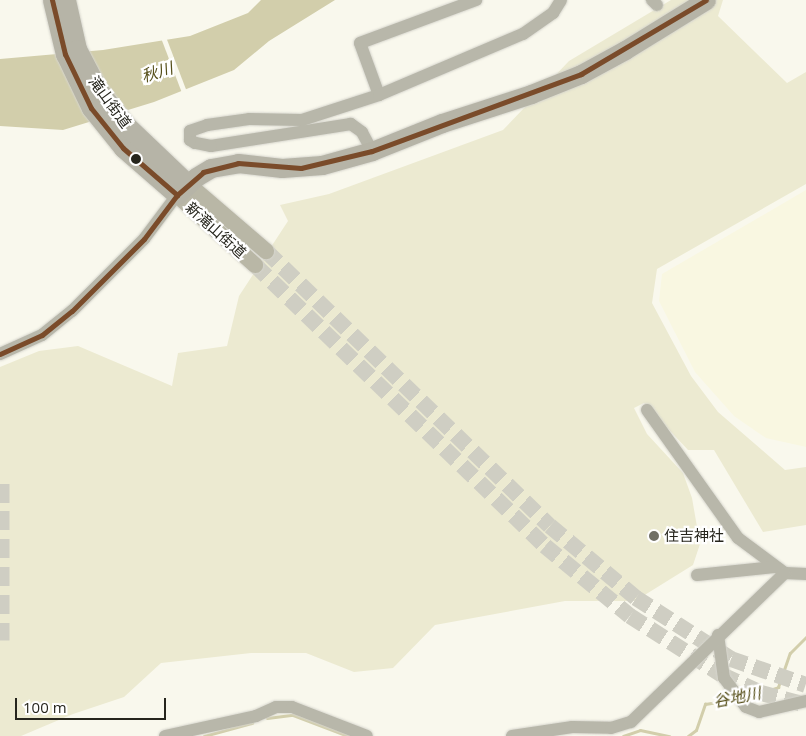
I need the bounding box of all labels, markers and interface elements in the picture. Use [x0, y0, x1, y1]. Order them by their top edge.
water label: 秋川 [139, 58, 175, 86]
street label: 滝山街道 [85, 72, 135, 132]
unlabelled marker [131, 154, 141, 164]
street label: 新滝山街道 [182, 198, 250, 262]
place label: 住吉神社 [664, 527, 724, 545]
marker: 住吉神社 [648, 530, 660, 542]
water label: 谷地川 [712, 683, 762, 711]
scale bar [18, 688, 169, 720]
text: 100 m [23, 697, 67, 717]

